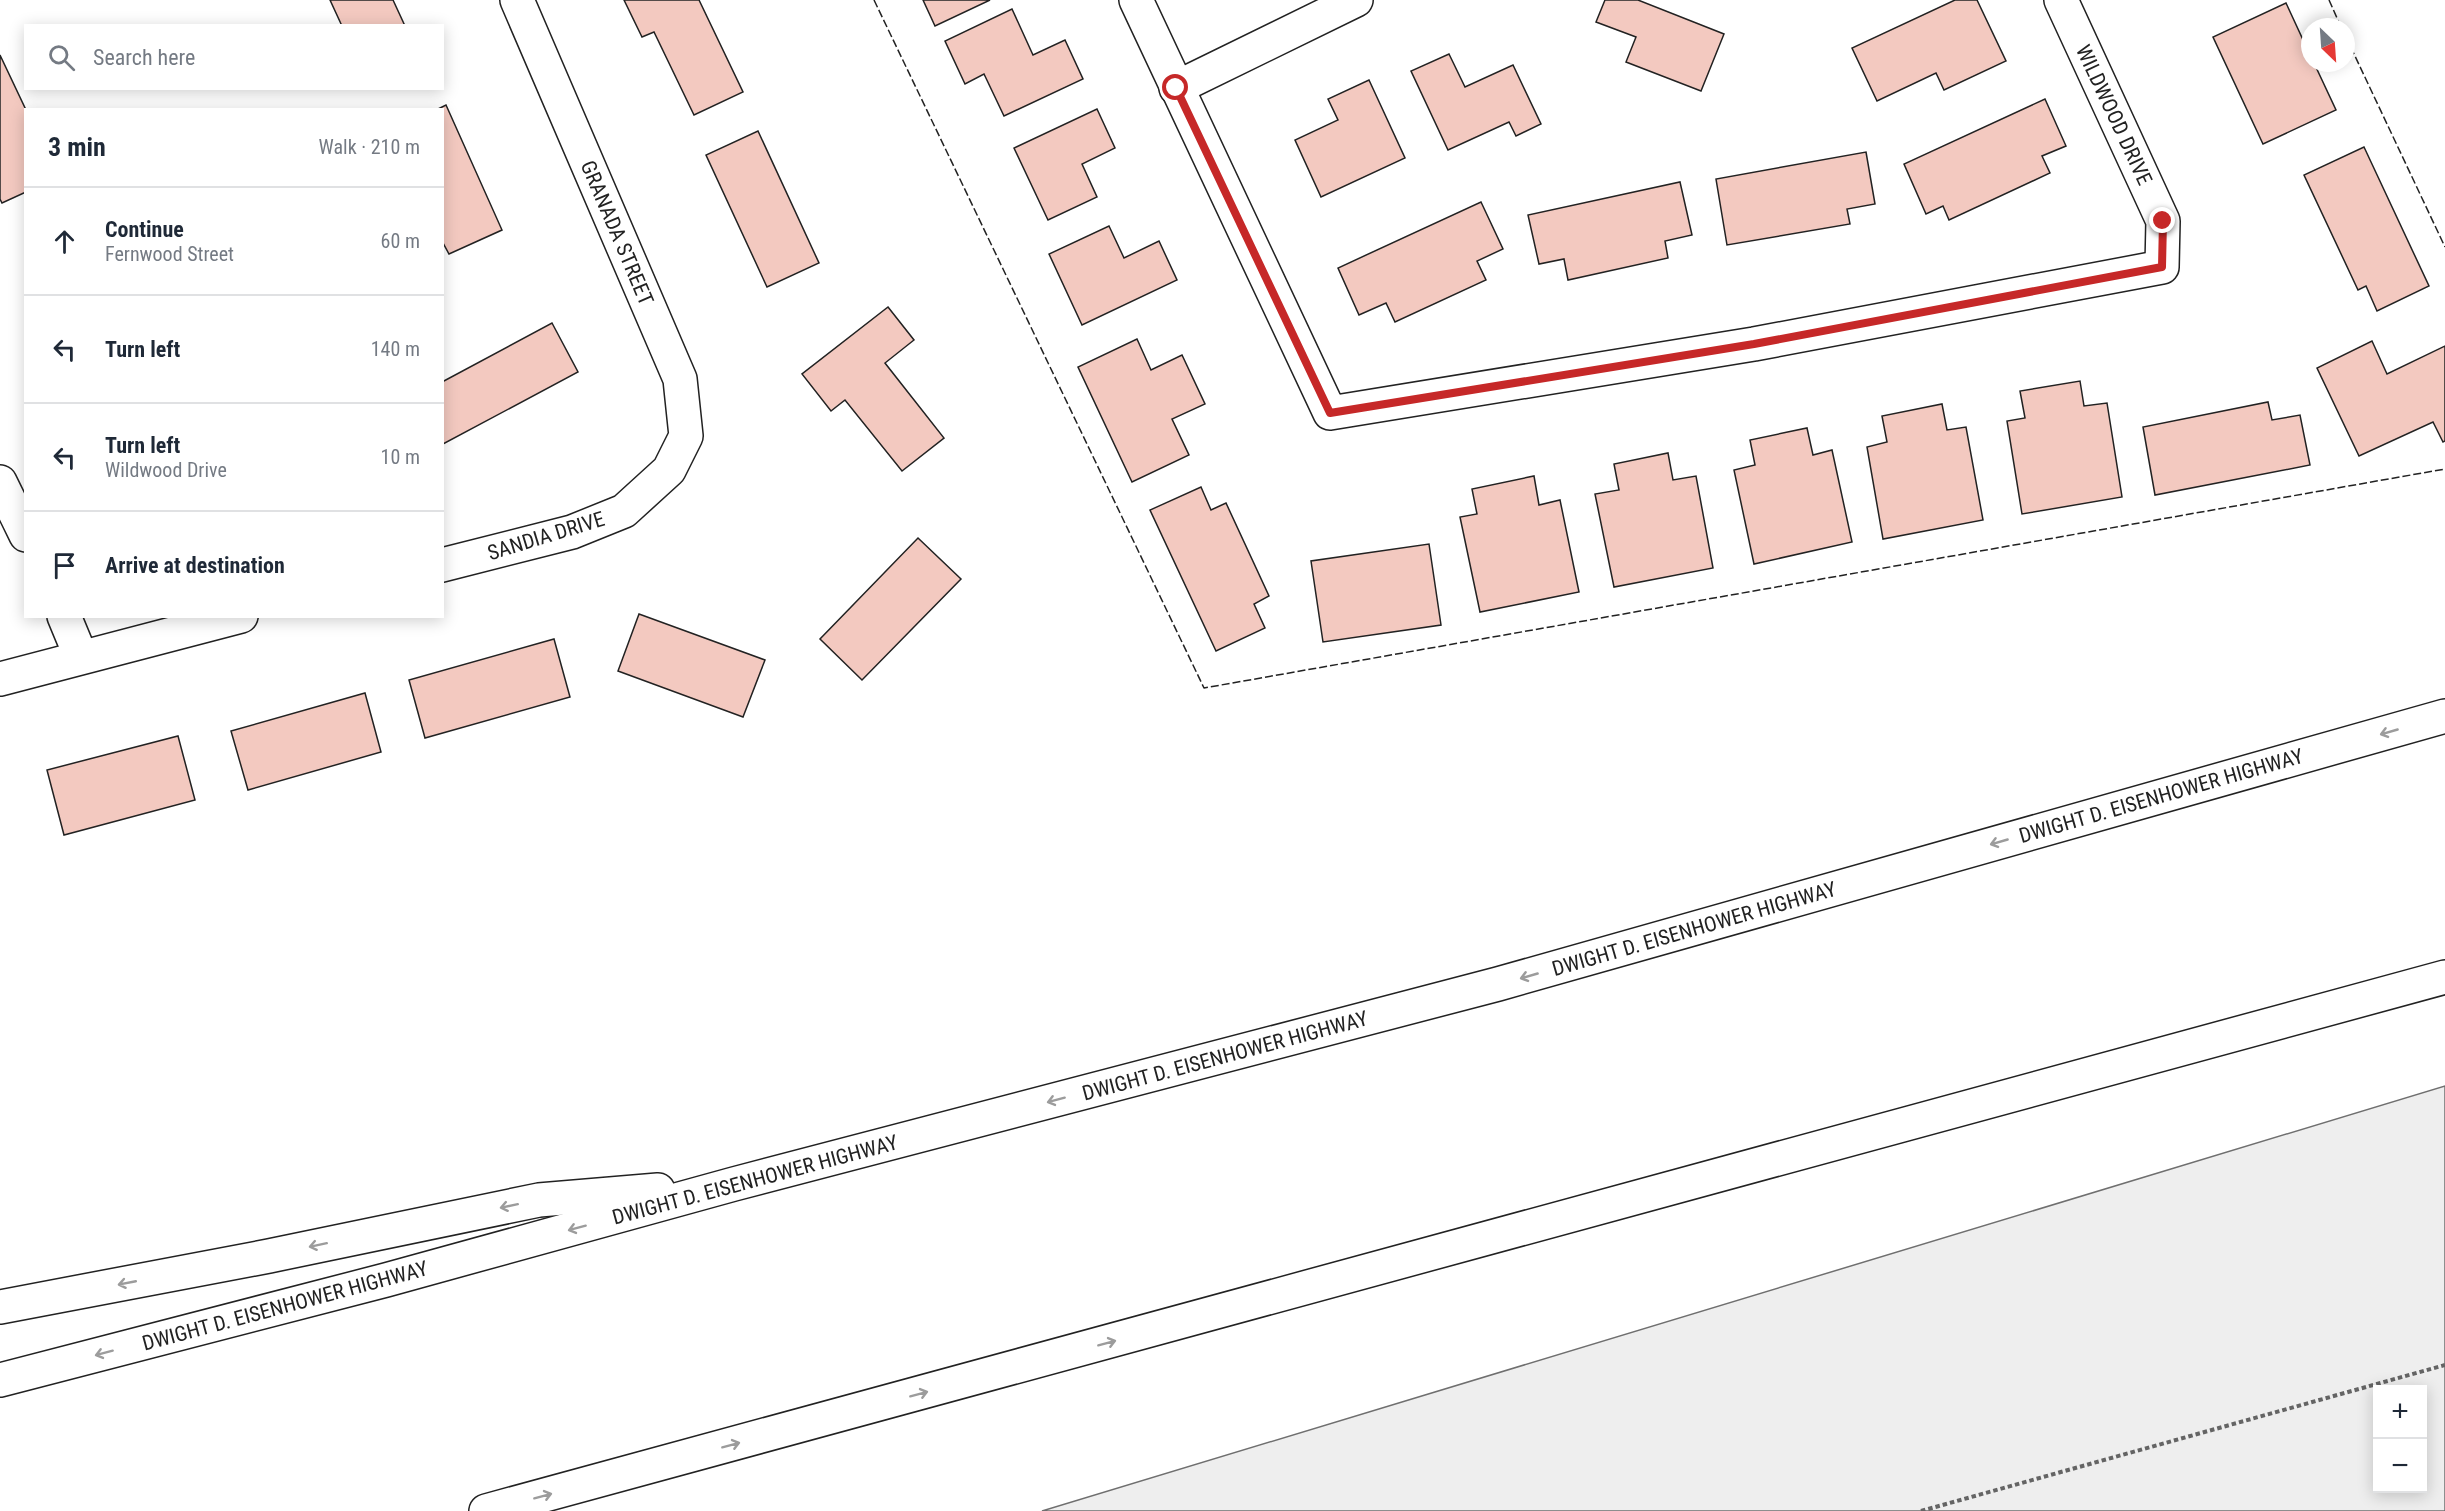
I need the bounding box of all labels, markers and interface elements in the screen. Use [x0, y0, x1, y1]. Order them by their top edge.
north arrow [2301, 18, 2355, 72]
search box [24, 24, 444, 90]
icon: search [45, 41, 78, 74]
street label: WILDWOOD DRIVE [2071, 41, 2157, 189]
text: Search here [93, 45, 195, 70]
route start [1162, 74, 1188, 100]
text: 3 min [48, 132, 106, 162]
text: Walk · 210 m [319, 135, 420, 159]
street label: GRANADA STREET [576, 157, 658, 309]
route end [2149, 207, 2175, 233]
text: Continue [105, 217, 184, 242]
icon: ahead [48, 225, 81, 258]
text: 60 m [381, 229, 420, 253]
text: Fernwood Street [105, 242, 234, 266]
icon: left [48, 333, 81, 366]
text: Turn left [105, 337, 180, 362]
text: 140 m [371, 337, 420, 361]
text: Turn left [105, 433, 180, 458]
icon: left [48, 441, 81, 474]
text: 10 m [381, 445, 420, 469]
text: Wildwood Drive [105, 458, 227, 482]
street label: SANDIA DRIVE [485, 507, 607, 565]
icon: arrive [48, 549, 81, 582]
text: Arrive at destination [105, 553, 285, 578]
one-way arrow [2380, 727, 2399, 738]
street label: DWIGHT D. EISENHOWER HIGHWAY [2016, 744, 2306, 848]
one-way arrow [1990, 837, 2009, 848]
street label: DWIGHT D. EISENHOWER HIGHWAY [1549, 877, 1839, 981]
one-way arrow [1519, 970, 1538, 982]
street label: DWIGHT D. EISENHOWER HIGHWAY [1080, 1006, 1370, 1106]
one-way arrow [1047, 1095, 1066, 1106]
street label: DWIGHT D. EISENHOWER HIGHWAY [610, 1130, 900, 1230]
one-way arrow [500, 1201, 519, 1212]
one-way arrow [568, 1223, 587, 1234]
one-way arrow [309, 1240, 328, 1252]
street label: DWIGHT D. EISENHOWER HIGHWAY [140, 1256, 430, 1356]
one-way arrow [117, 1278, 137, 1289]
one-way arrow [1097, 1336, 1116, 1348]
one-way arrow [95, 1348, 114, 1360]
map controls [2373, 1385, 2427, 1493]
button: + [2373, 1385, 2427, 1439]
one-way arrow [909, 1388, 928, 1399]
one-way arrow [721, 1439, 740, 1450]
button: − [2373, 1439, 2427, 1493]
one-way arrow [533, 1490, 552, 1502]

